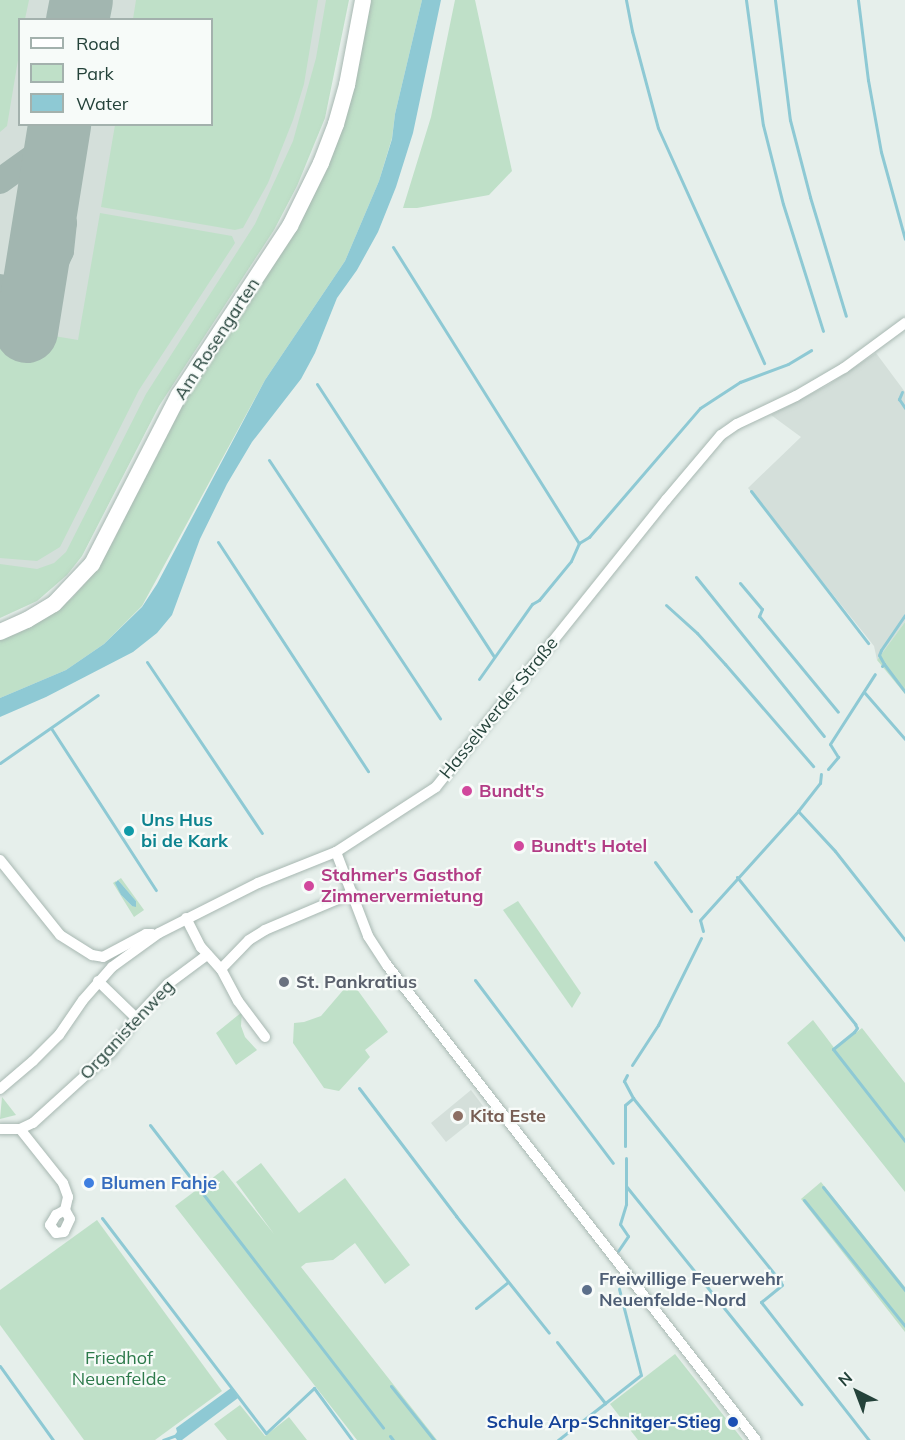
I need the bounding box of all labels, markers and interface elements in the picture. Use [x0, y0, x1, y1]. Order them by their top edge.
legend [18, 18, 213, 126]
text: Road [76, 32, 120, 55]
text: Park [76, 62, 114, 85]
text: Water [76, 92, 128, 115]
street label: Am Rosengarten [170, 274, 264, 404]
street label: Hasselwerder Straße [435, 633, 563, 783]
place label: Bundt's [479, 780, 544, 802]
marker: Bundt's [460, 784, 474, 798]
place label: Uns Hus bi de Kark [141, 810, 228, 852]
marker: Uns Hus bi de Kark [122, 824, 136, 838]
place label: Bundt's Hotel [531, 835, 647, 857]
marker: Bundt's Hotel [512, 839, 526, 853]
place label: Stahmer's Gasthof Zimmervermietung [321, 865, 483, 908]
marker: Stahmer's Gasthof Zimmervermietung [302, 879, 316, 893]
place label: St. Pankratius [296, 971, 417, 993]
marker: St. Pankratius [277, 975, 291, 989]
street label: Organistenweg [75, 976, 179, 1084]
place label: Kita Este [470, 1105, 546, 1127]
marker: Kita Este [451, 1109, 465, 1123]
place label: Blumen Fahje [101, 1172, 217, 1194]
marker: Blumen Fahje [82, 1176, 96, 1190]
place label: Freiwillige Feuerwehr Neuenfelde-Nord [599, 1269, 783, 1312]
marker: Freiwillige Feuerwehr Neuenfelde-Nord [580, 1283, 594, 1297]
park label: Friedhof Neuenfelde [72, 1348, 166, 1390]
north arrow [827, 1362, 887, 1422]
text: N [834, 1367, 856, 1390]
place label: Schule Arp-Schnitger-Stieg [486, 1411, 721, 1433]
marker: Schule Arp-Schnitger-Stieg [726, 1415, 740, 1429]

